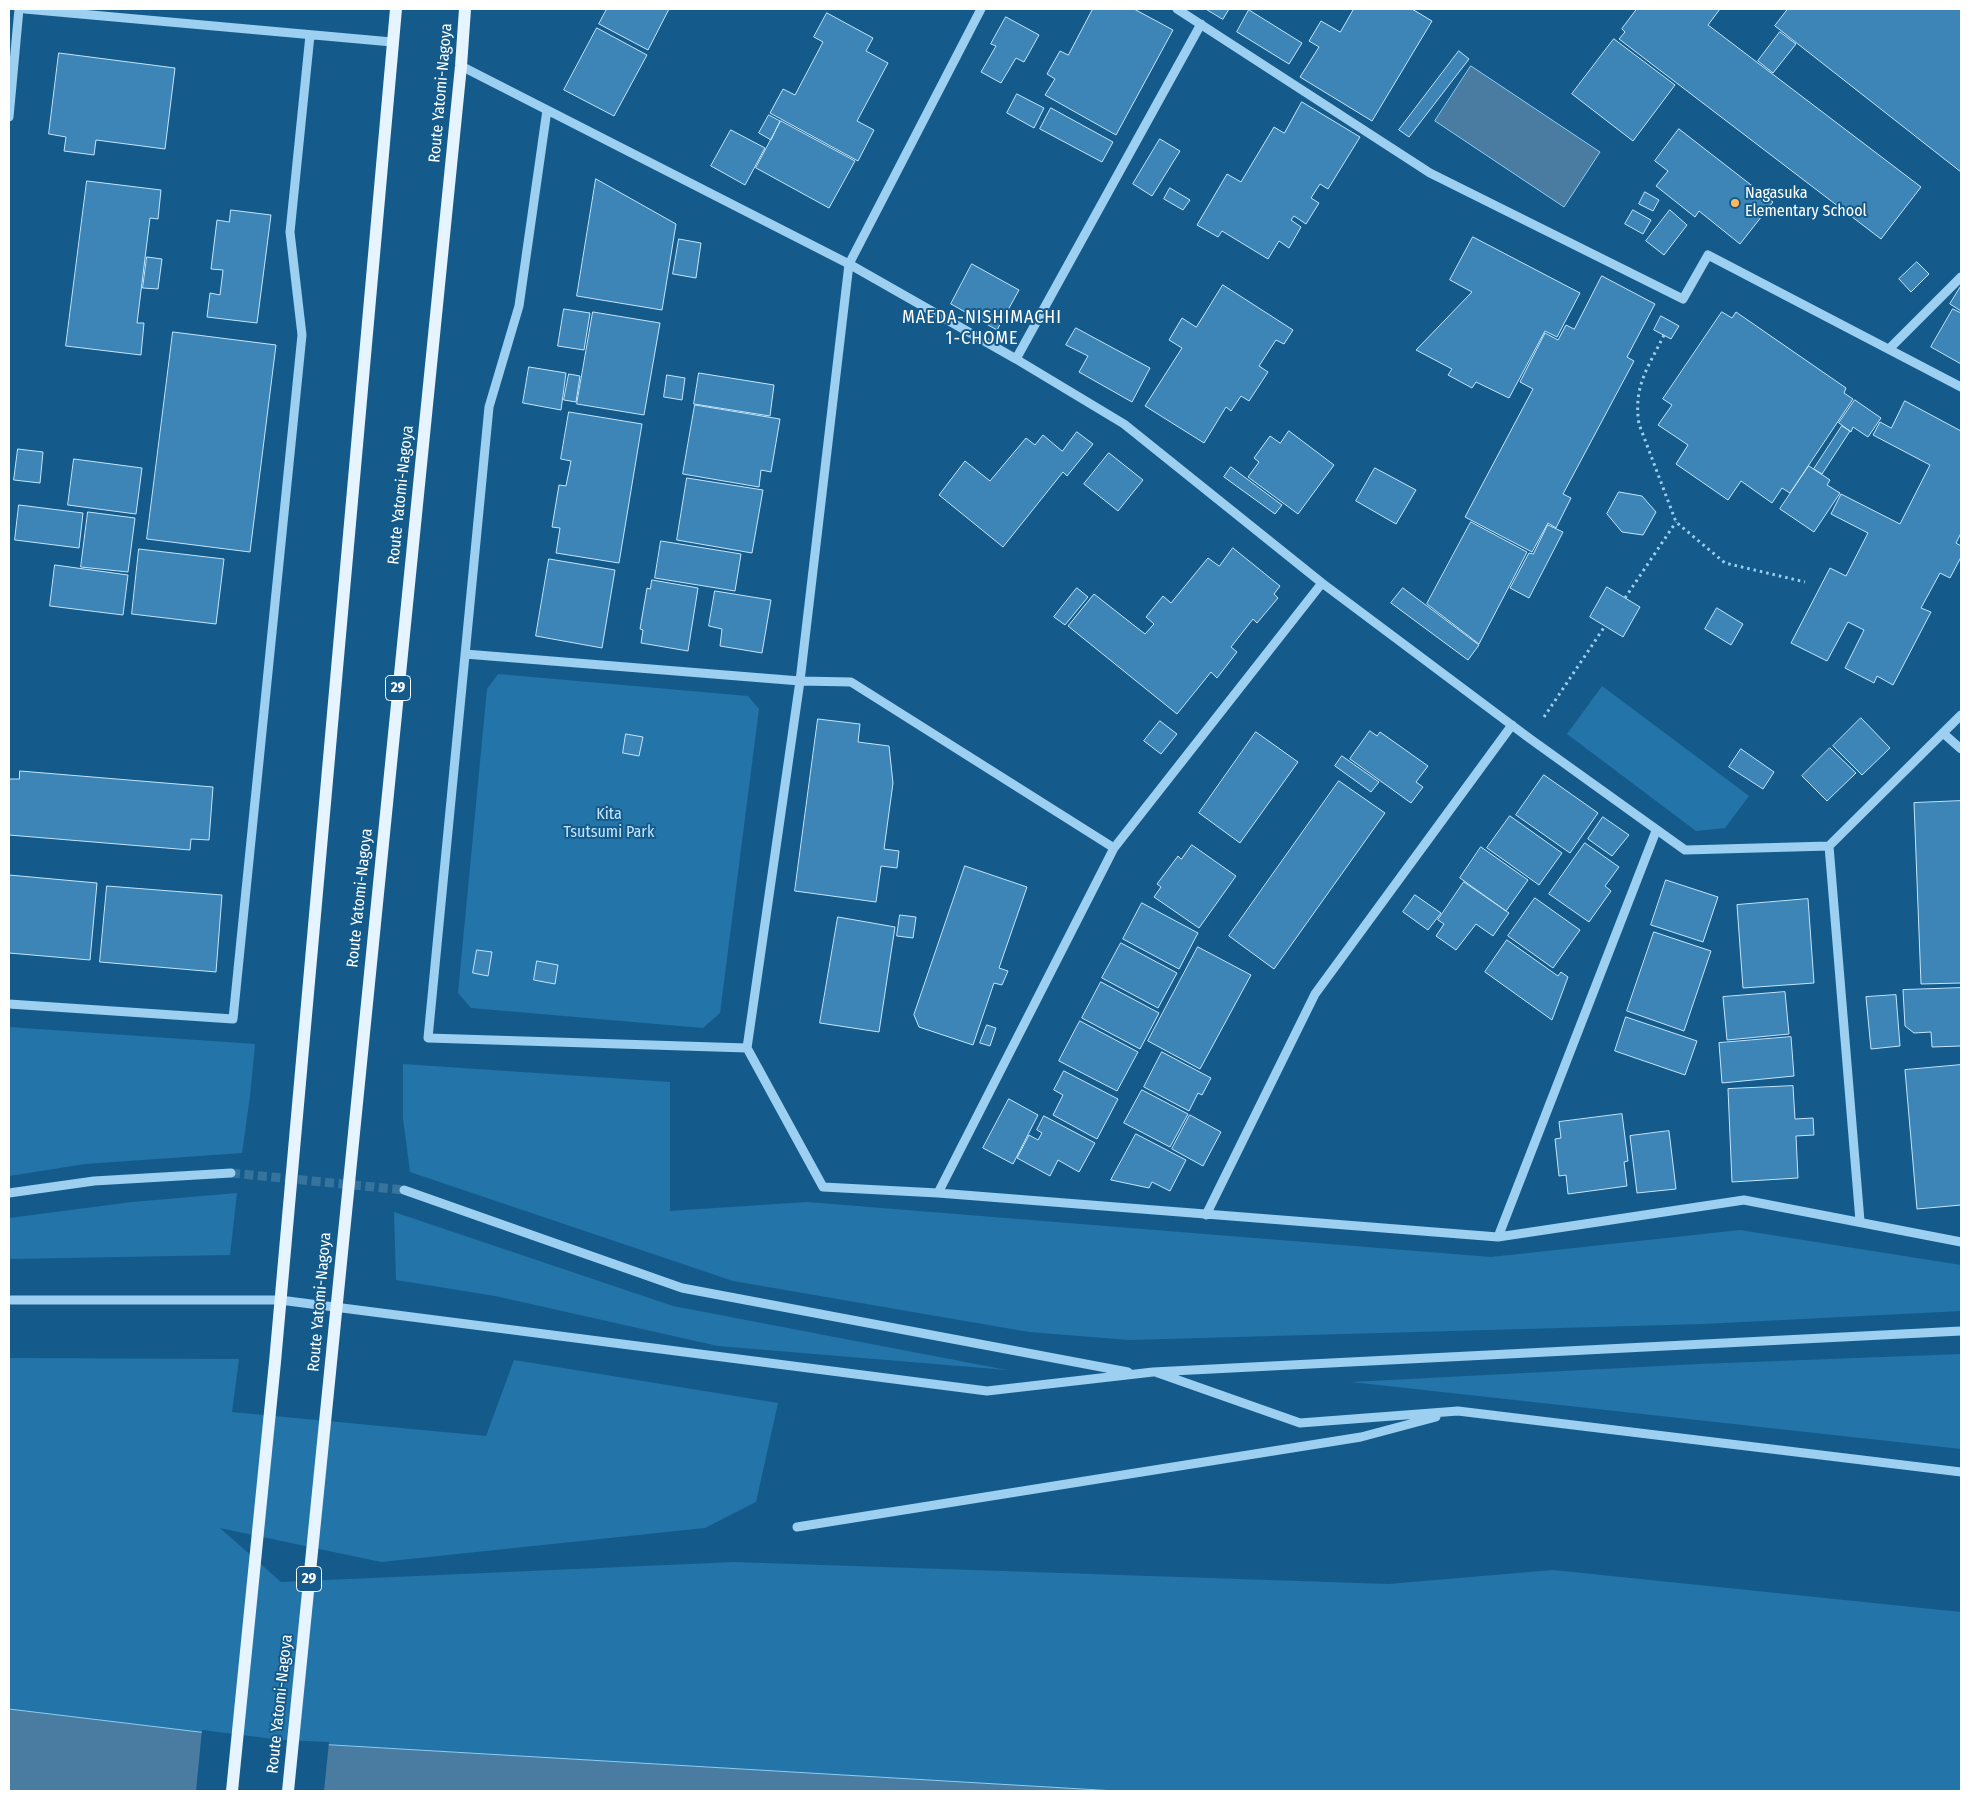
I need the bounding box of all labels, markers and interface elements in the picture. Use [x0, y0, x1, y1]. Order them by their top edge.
street label: Route Yatomi-Nagoya [425, 22, 457, 164]
place label: Nagasuka Elementary School [1745, 184, 1867, 222]
marker: Nagasuka Elementary School [1729, 197, 1741, 209]
district label: MAEDA-NISHIMACHI 1-CHOME [900, 307, 1064, 350]
street label: Route Yatomi-Nagoya [384, 424, 418, 566]
road number: 29 [386, 676, 410, 700]
park label: Kita Tsutsumi Park [564, 805, 654, 843]
street label: Route Yatomi-Nagoya [343, 827, 377, 969]
street label: Route Yatomi-Nagoya [304, 1231, 336, 1373]
road number: 29 [296, 1566, 322, 1592]
street label: Route Yatomi-Nagoya [263, 1633, 297, 1775]

